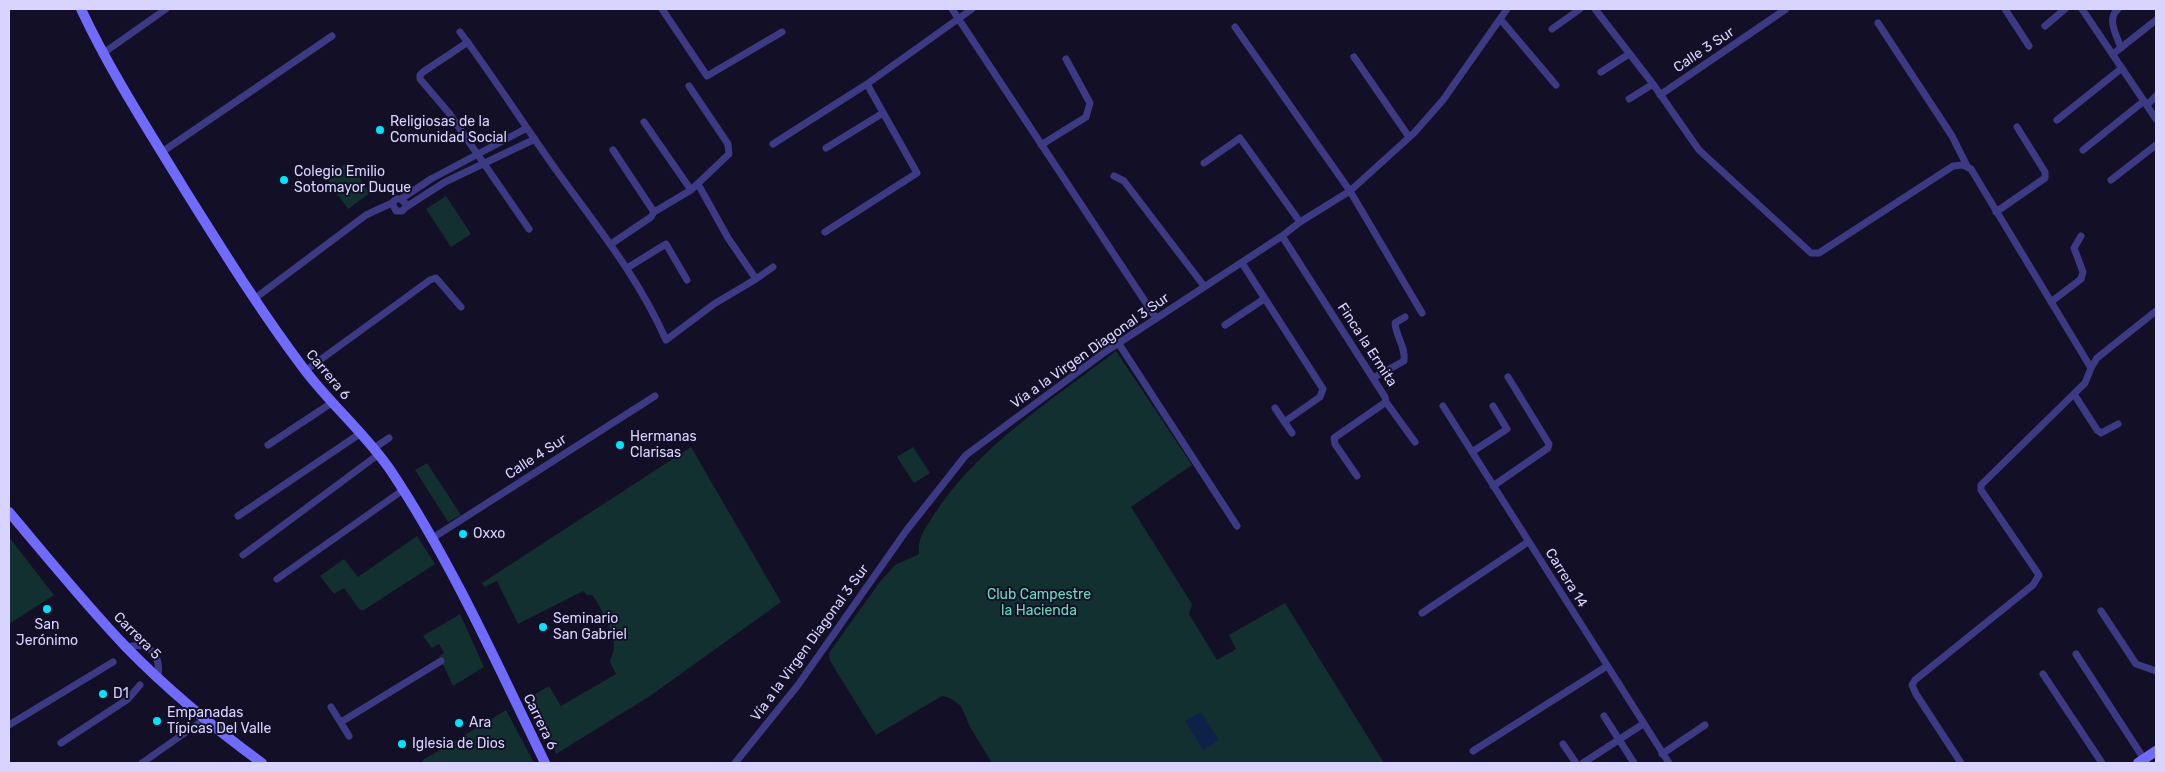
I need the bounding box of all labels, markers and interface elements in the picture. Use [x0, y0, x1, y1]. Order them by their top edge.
street label: Calle 3 Sur [1671, 24, 1737, 76]
place label: Religiosas de la Comunidad Social [390, 114, 507, 146]
marker: Religiosas de la Comunidad Social [374, 124, 386, 136]
place label: Colegio Emilio Sotomayor Duque [294, 164, 411, 196]
marker: Colegio Emilio Sotomayor Duque [278, 174, 290, 186]
street label: Vía a la Virgen Diagonal 3 Sur [1007, 290, 1173, 412]
street label: Finca la Ermita [1334, 300, 1400, 390]
street label: Carrera 6 [302, 347, 354, 403]
place label: Hermanas Clarisas [630, 429, 697, 462]
street label: Calle 4 Sur [502, 431, 570, 483]
marker: Hermanas Clarisas [614, 439, 626, 451]
place label: Oxxo [473, 526, 505, 542]
marker: Oxxo [457, 528, 469, 540]
street label: Carrera 14 [1541, 545, 1591, 611]
street label: Vía a la Virgen Diagonal 3 Sur [747, 561, 873, 725]
park label: Club Campestre la Hacienda [987, 587, 1091, 620]
marker: San Jerónimo [41, 603, 53, 615]
street label: Carrera 5 [110, 609, 164, 663]
place label: Seminario San Gabriel [553, 611, 627, 644]
place label: San Jerónimo [16, 617, 78, 650]
marker: Seminario San Gabriel [537, 621, 549, 633]
place label: D1 [113, 686, 129, 702]
marker: D1 [97, 688, 109, 700]
street label: Carrera 6 [519, 691, 561, 753]
place label: Empanadas Típicas Del Valle [167, 705, 271, 738]
marker: Empanadas Típicas Del Valle [151, 715, 163, 727]
place label: Ara [469, 715, 491, 731]
marker: Ara [453, 717, 465, 729]
place label: Iglesia de Dios [412, 736, 505, 752]
marker: Iglesia de Dios [396, 738, 408, 750]

